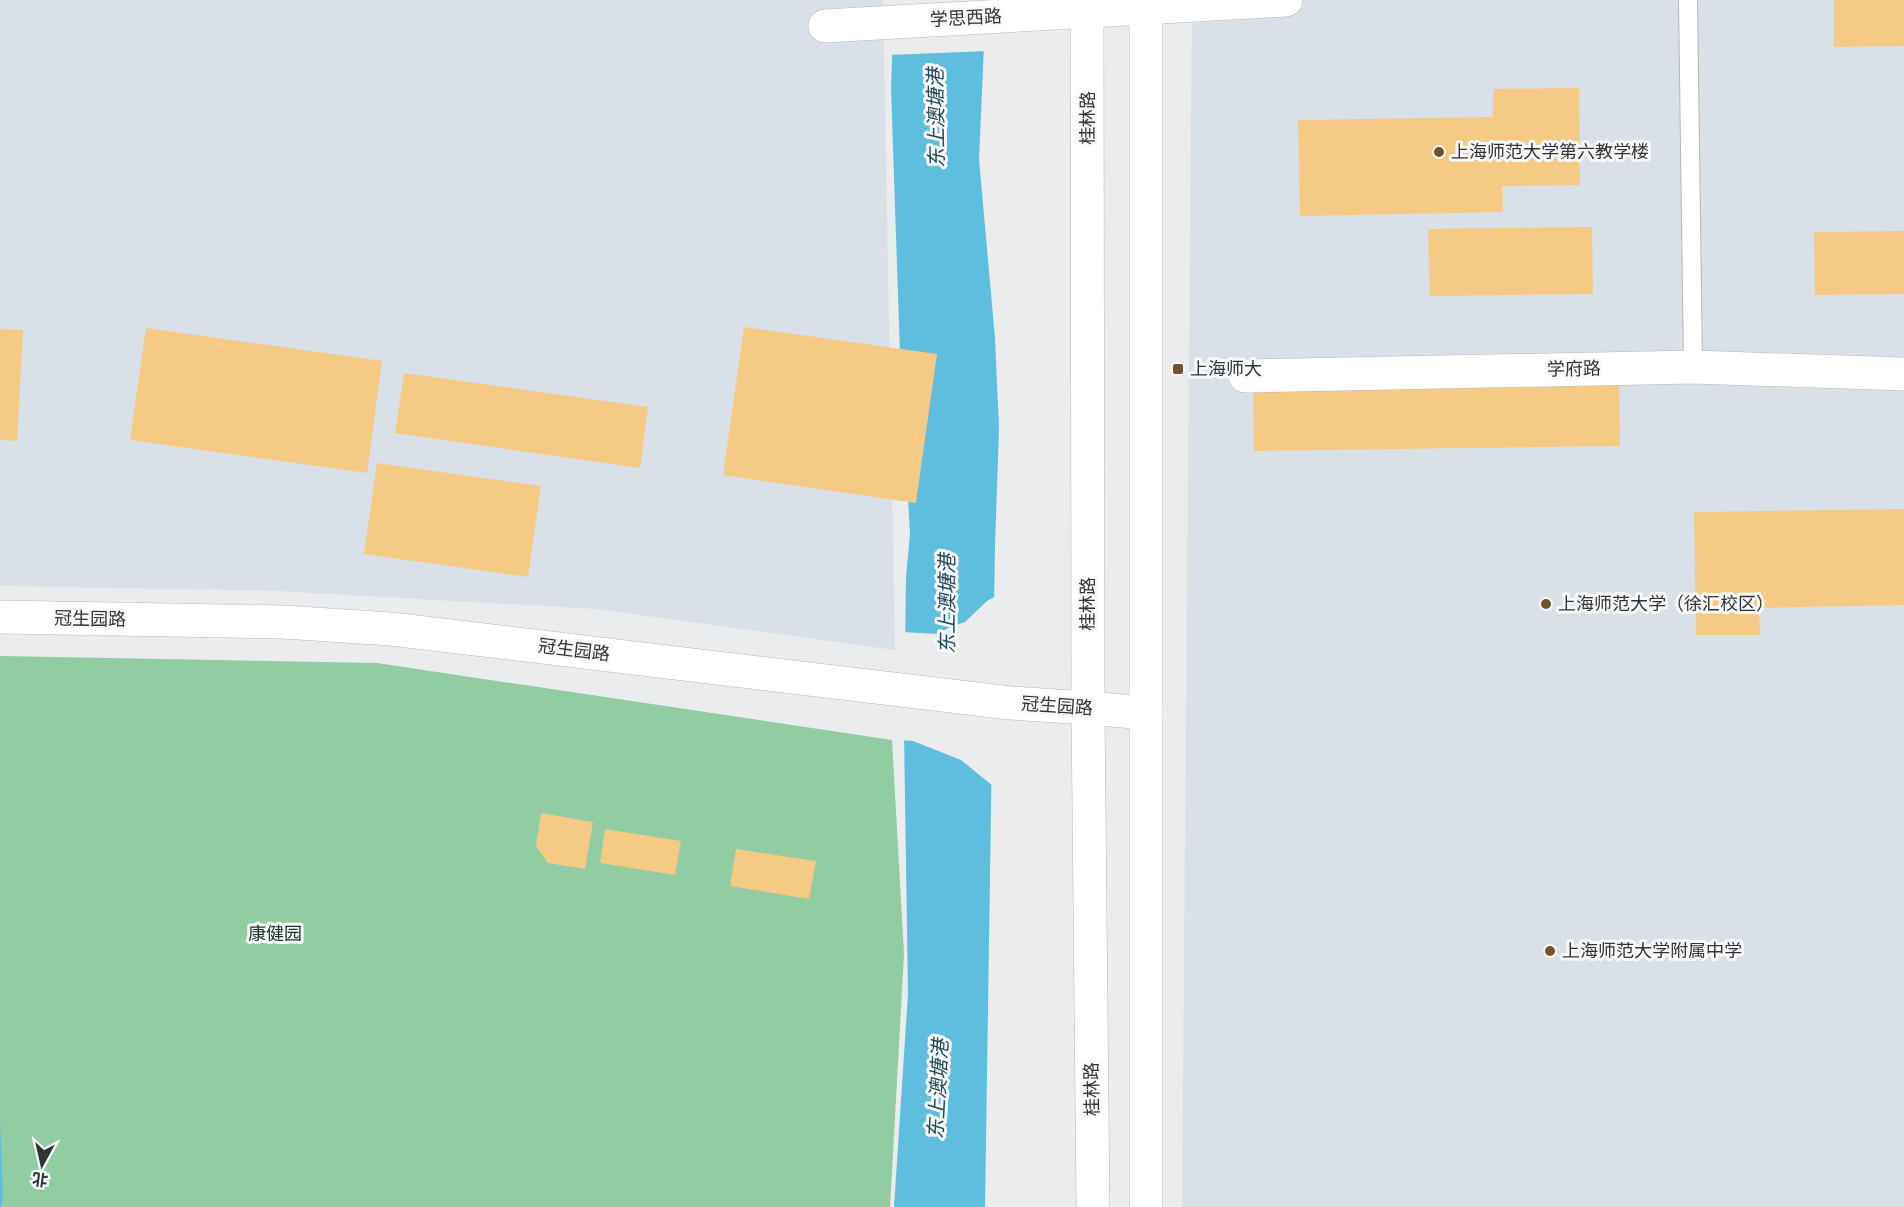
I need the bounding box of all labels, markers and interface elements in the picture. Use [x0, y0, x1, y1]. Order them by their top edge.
street label: 学思西路 [929, 4, 1003, 32]
water label: 东上澳塘港 [922, 65, 950, 168]
street label: 桂林路 [1076, 91, 1100, 145]
place label: 上海师范大学第六教学楼 [1451, 140, 1649, 164]
marker: 上海师范大学第六教学楼 [1432, 145, 1446, 159]
place label: 上海师大 [1190, 357, 1262, 381]
street label: 学府路 [1547, 357, 1601, 381]
marker: 上海师大 [1171, 362, 1185, 376]
water label: 东上澳塘港 [934, 551, 960, 654]
street label: 桂林路 [1076, 577, 1100, 631]
place label: 上海师范大学（徐汇校区） [1558, 592, 1774, 616]
marker: 上海师范大学（徐汇校区） [1539, 597, 1553, 611]
street label: 冠生园路 [54, 606, 126, 632]
street label: 冠生园路 [537, 634, 611, 666]
street label: 冠生园路 [1020, 692, 1094, 720]
park label: 康健园 [248, 922, 302, 946]
place label: 上海师范大学附属中学 [1562, 939, 1742, 963]
marker: 上海师范大学附属中学 [1543, 944, 1557, 958]
water label: 东上澳塘港 [922, 1035, 954, 1140]
street label: 桂林路 [1080, 1062, 1104, 1116]
north arrow [12, 1135, 72, 1195]
text: 北 [31, 1168, 49, 1191]

